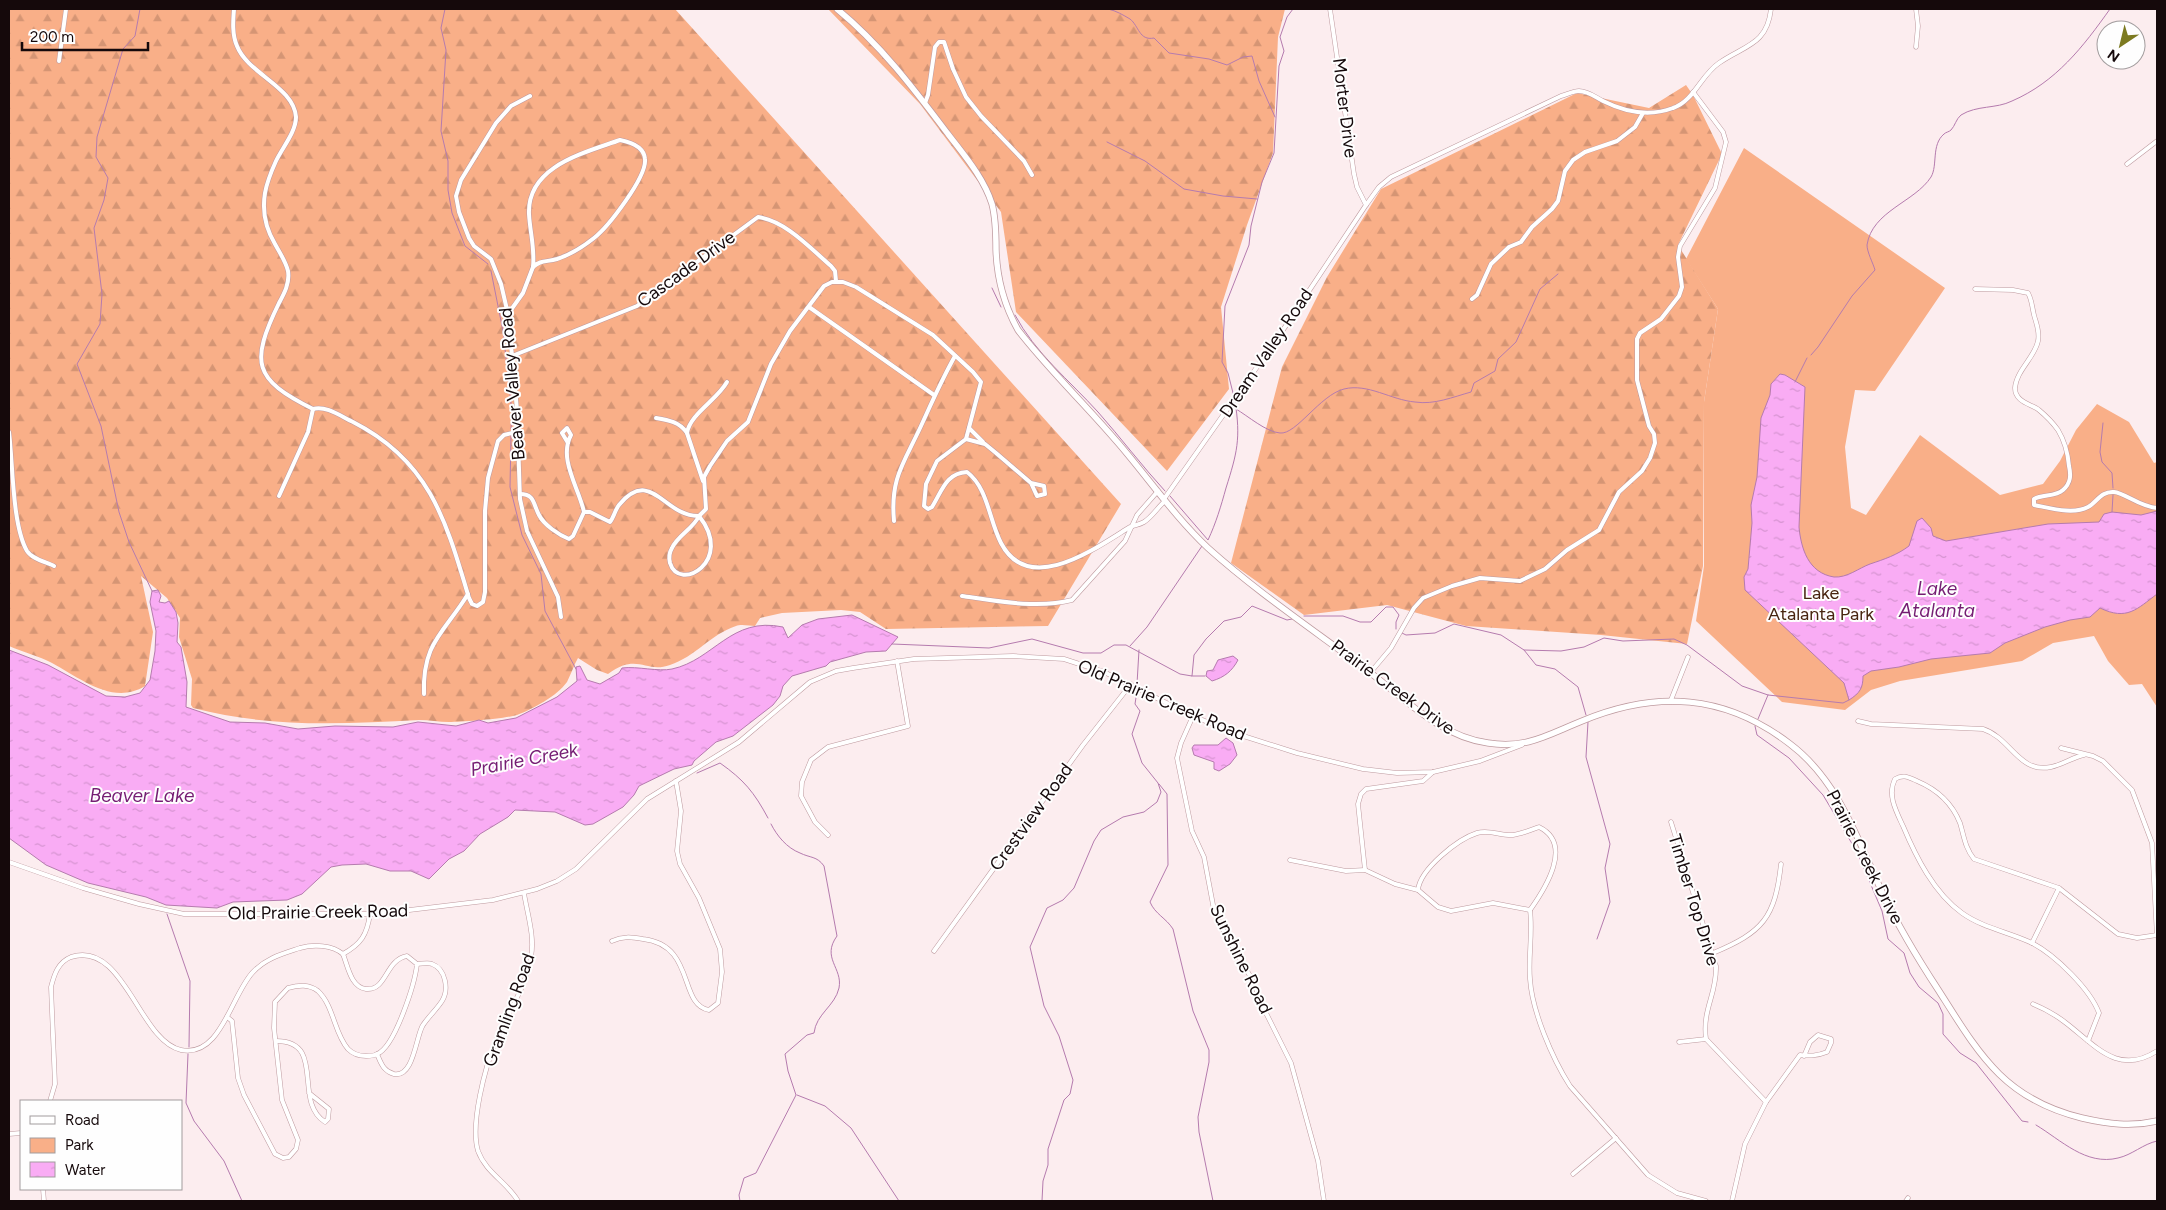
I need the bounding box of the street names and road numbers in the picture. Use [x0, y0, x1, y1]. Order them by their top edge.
street label: Morter Drive [1328, 57, 1362, 159]
street label: Cascade Drive [633, 226, 739, 312]
street label: Dream Valley Road [1215, 284, 1317, 422]
street label: Beaver Valley Road [494, 307, 530, 461]
street label: Prairie Creek Drive [1327, 635, 1459, 739]
street label: Old Prairie Creek Road [1075, 655, 1249, 745]
street label: Crestview Road [985, 759, 1077, 875]
street label: Prairie Creek Drive [1822, 786, 1908, 928]
street label: Timber Top Drive [1664, 832, 1724, 969]
street label: Old Prairie Creek Road [228, 899, 408, 925]
street label: Sunshine Road [1205, 900, 1277, 1018]
street label: Gramling Road [478, 950, 540, 1070]

